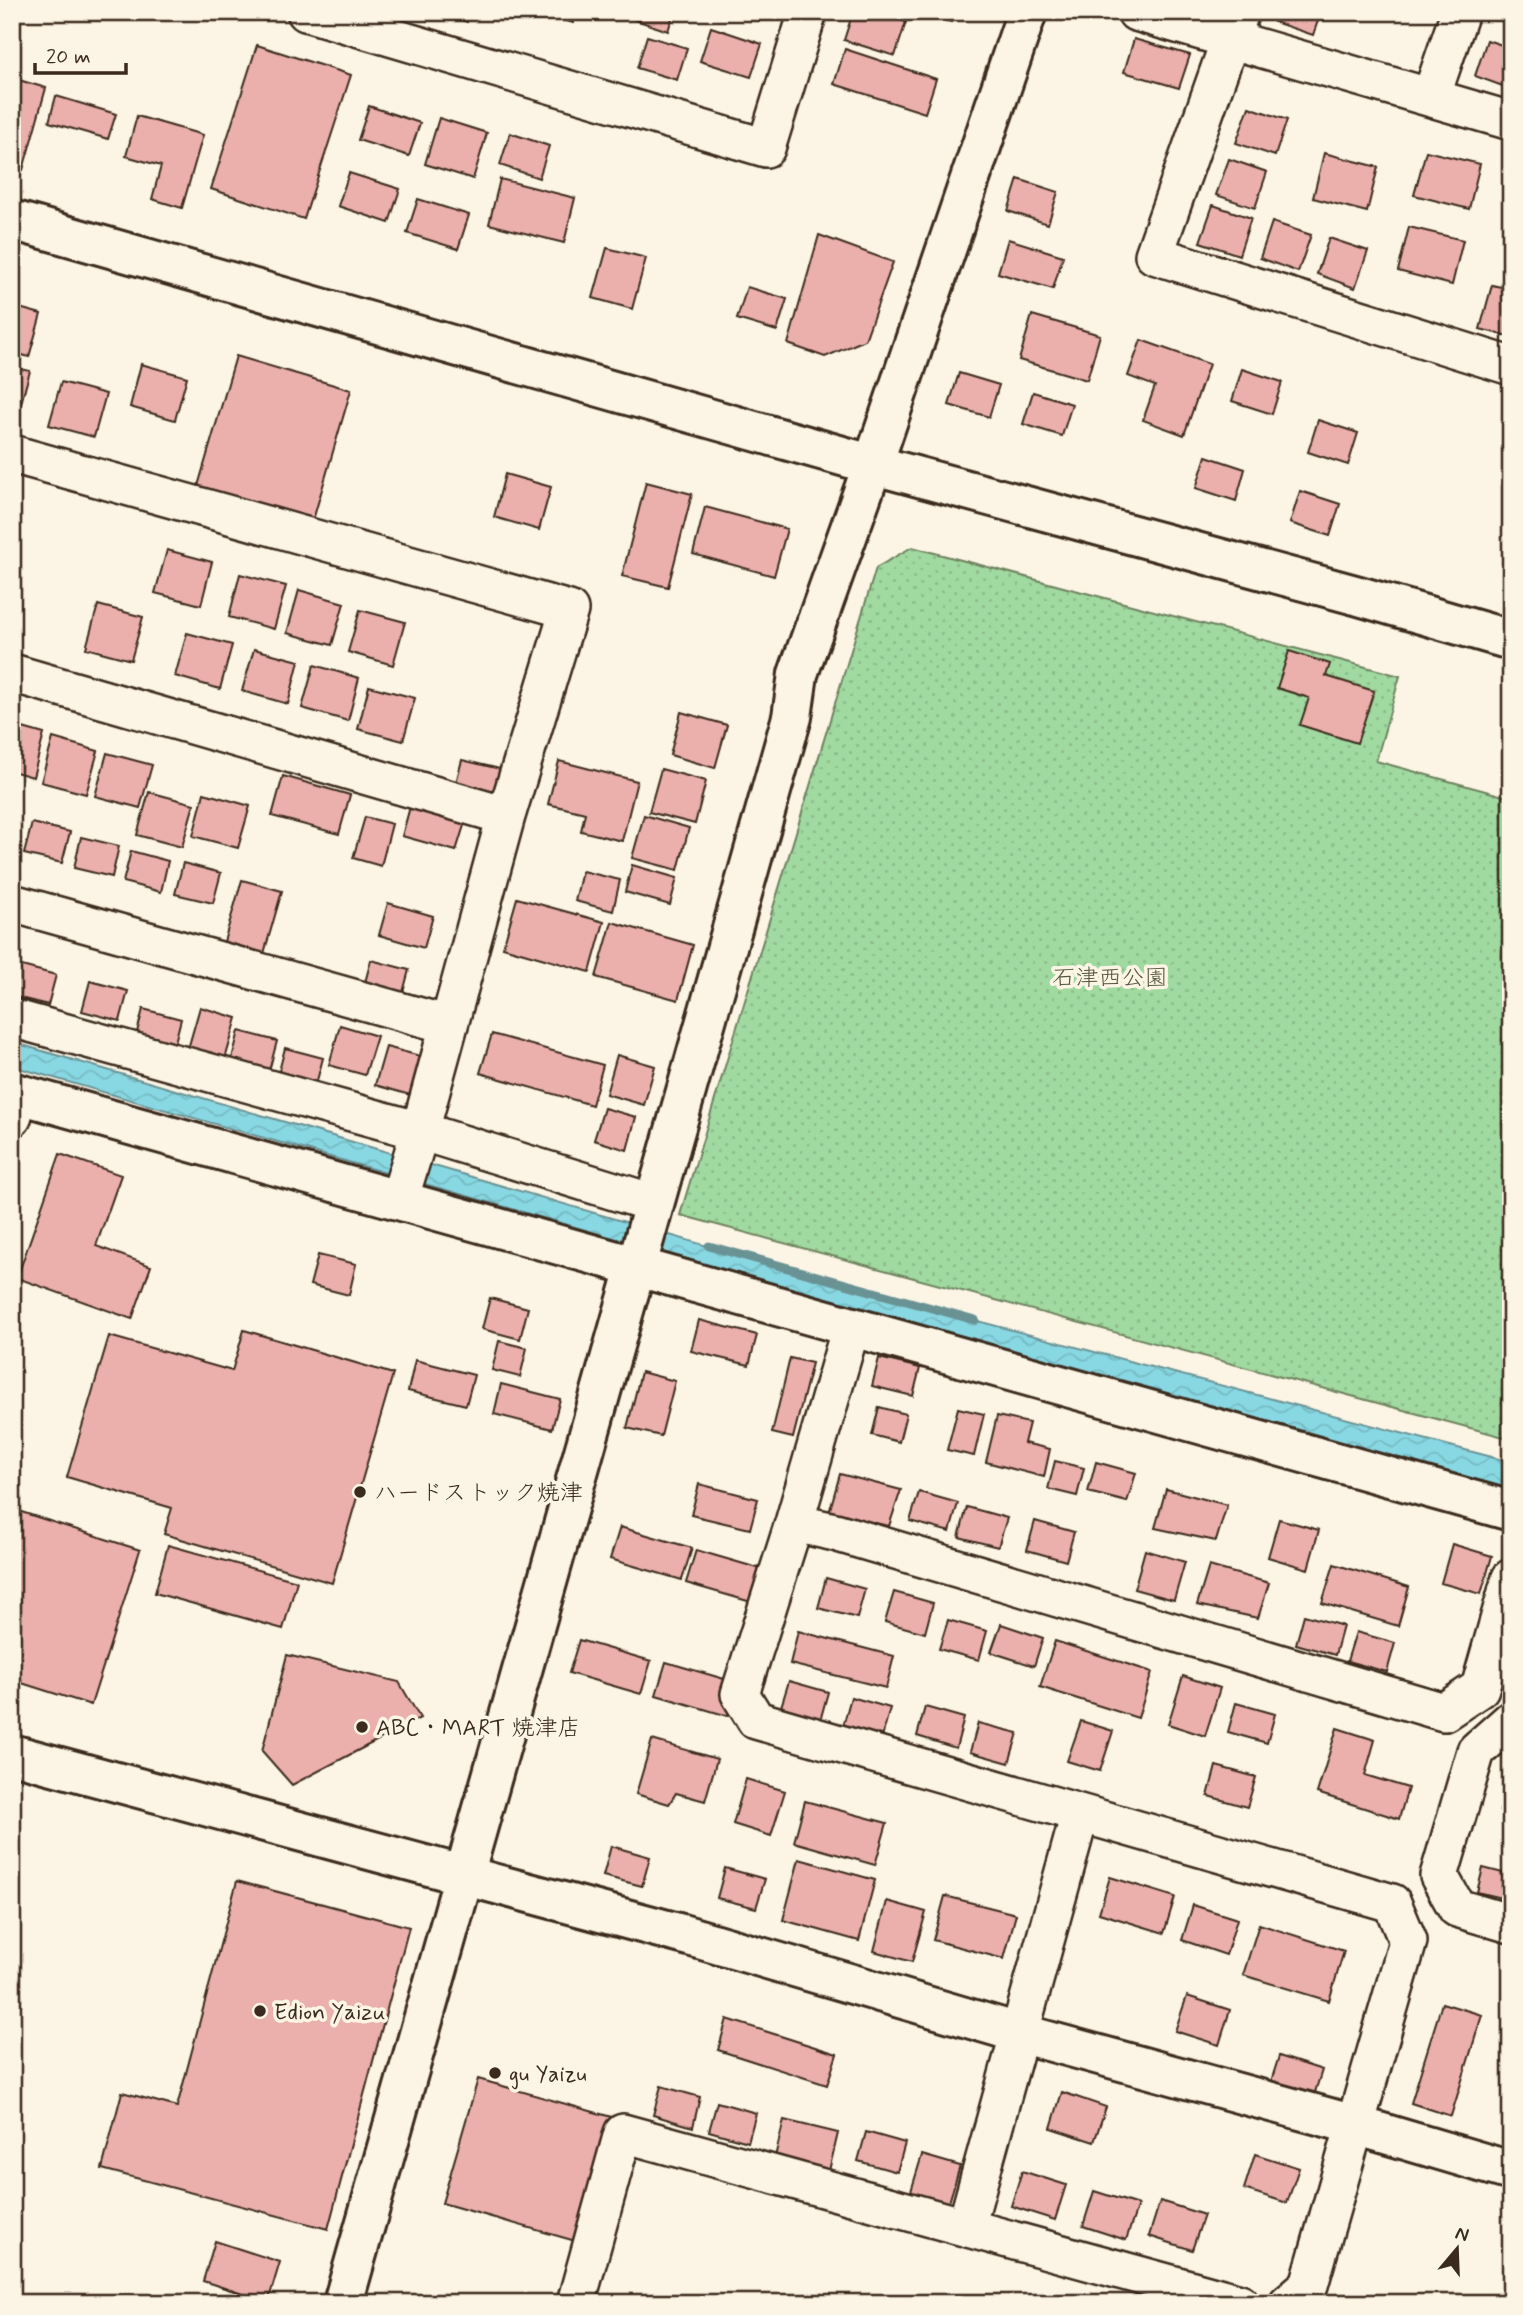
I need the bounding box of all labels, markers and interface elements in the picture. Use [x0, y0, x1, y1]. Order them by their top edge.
scale bar [35, 32, 126, 76]
text: 20 m [46, 43, 91, 71]
park label: 石津西公園 [1053, 964, 1168, 994]
place label: ハードストック焼津 [374, 1479, 583, 1509]
marker: ハードストック焼津 [352, 1484, 368, 1500]
place label: ABC・MART 焼津店 [376, 1714, 581, 1744]
marker: ABC・MART 焼津店 [354, 1719, 370, 1735]
place label: Edion Yaizu [274, 1998, 385, 2028]
marker: Edion Yaizu [252, 2003, 268, 2019]
place label: gu Yaizu [509, 2060, 587, 2090]
marker: gu Yaizu [487, 2065, 503, 2081]
north arrow [1422, 2214, 1492, 2284]
text: N [1452, 2220, 1472, 2248]

